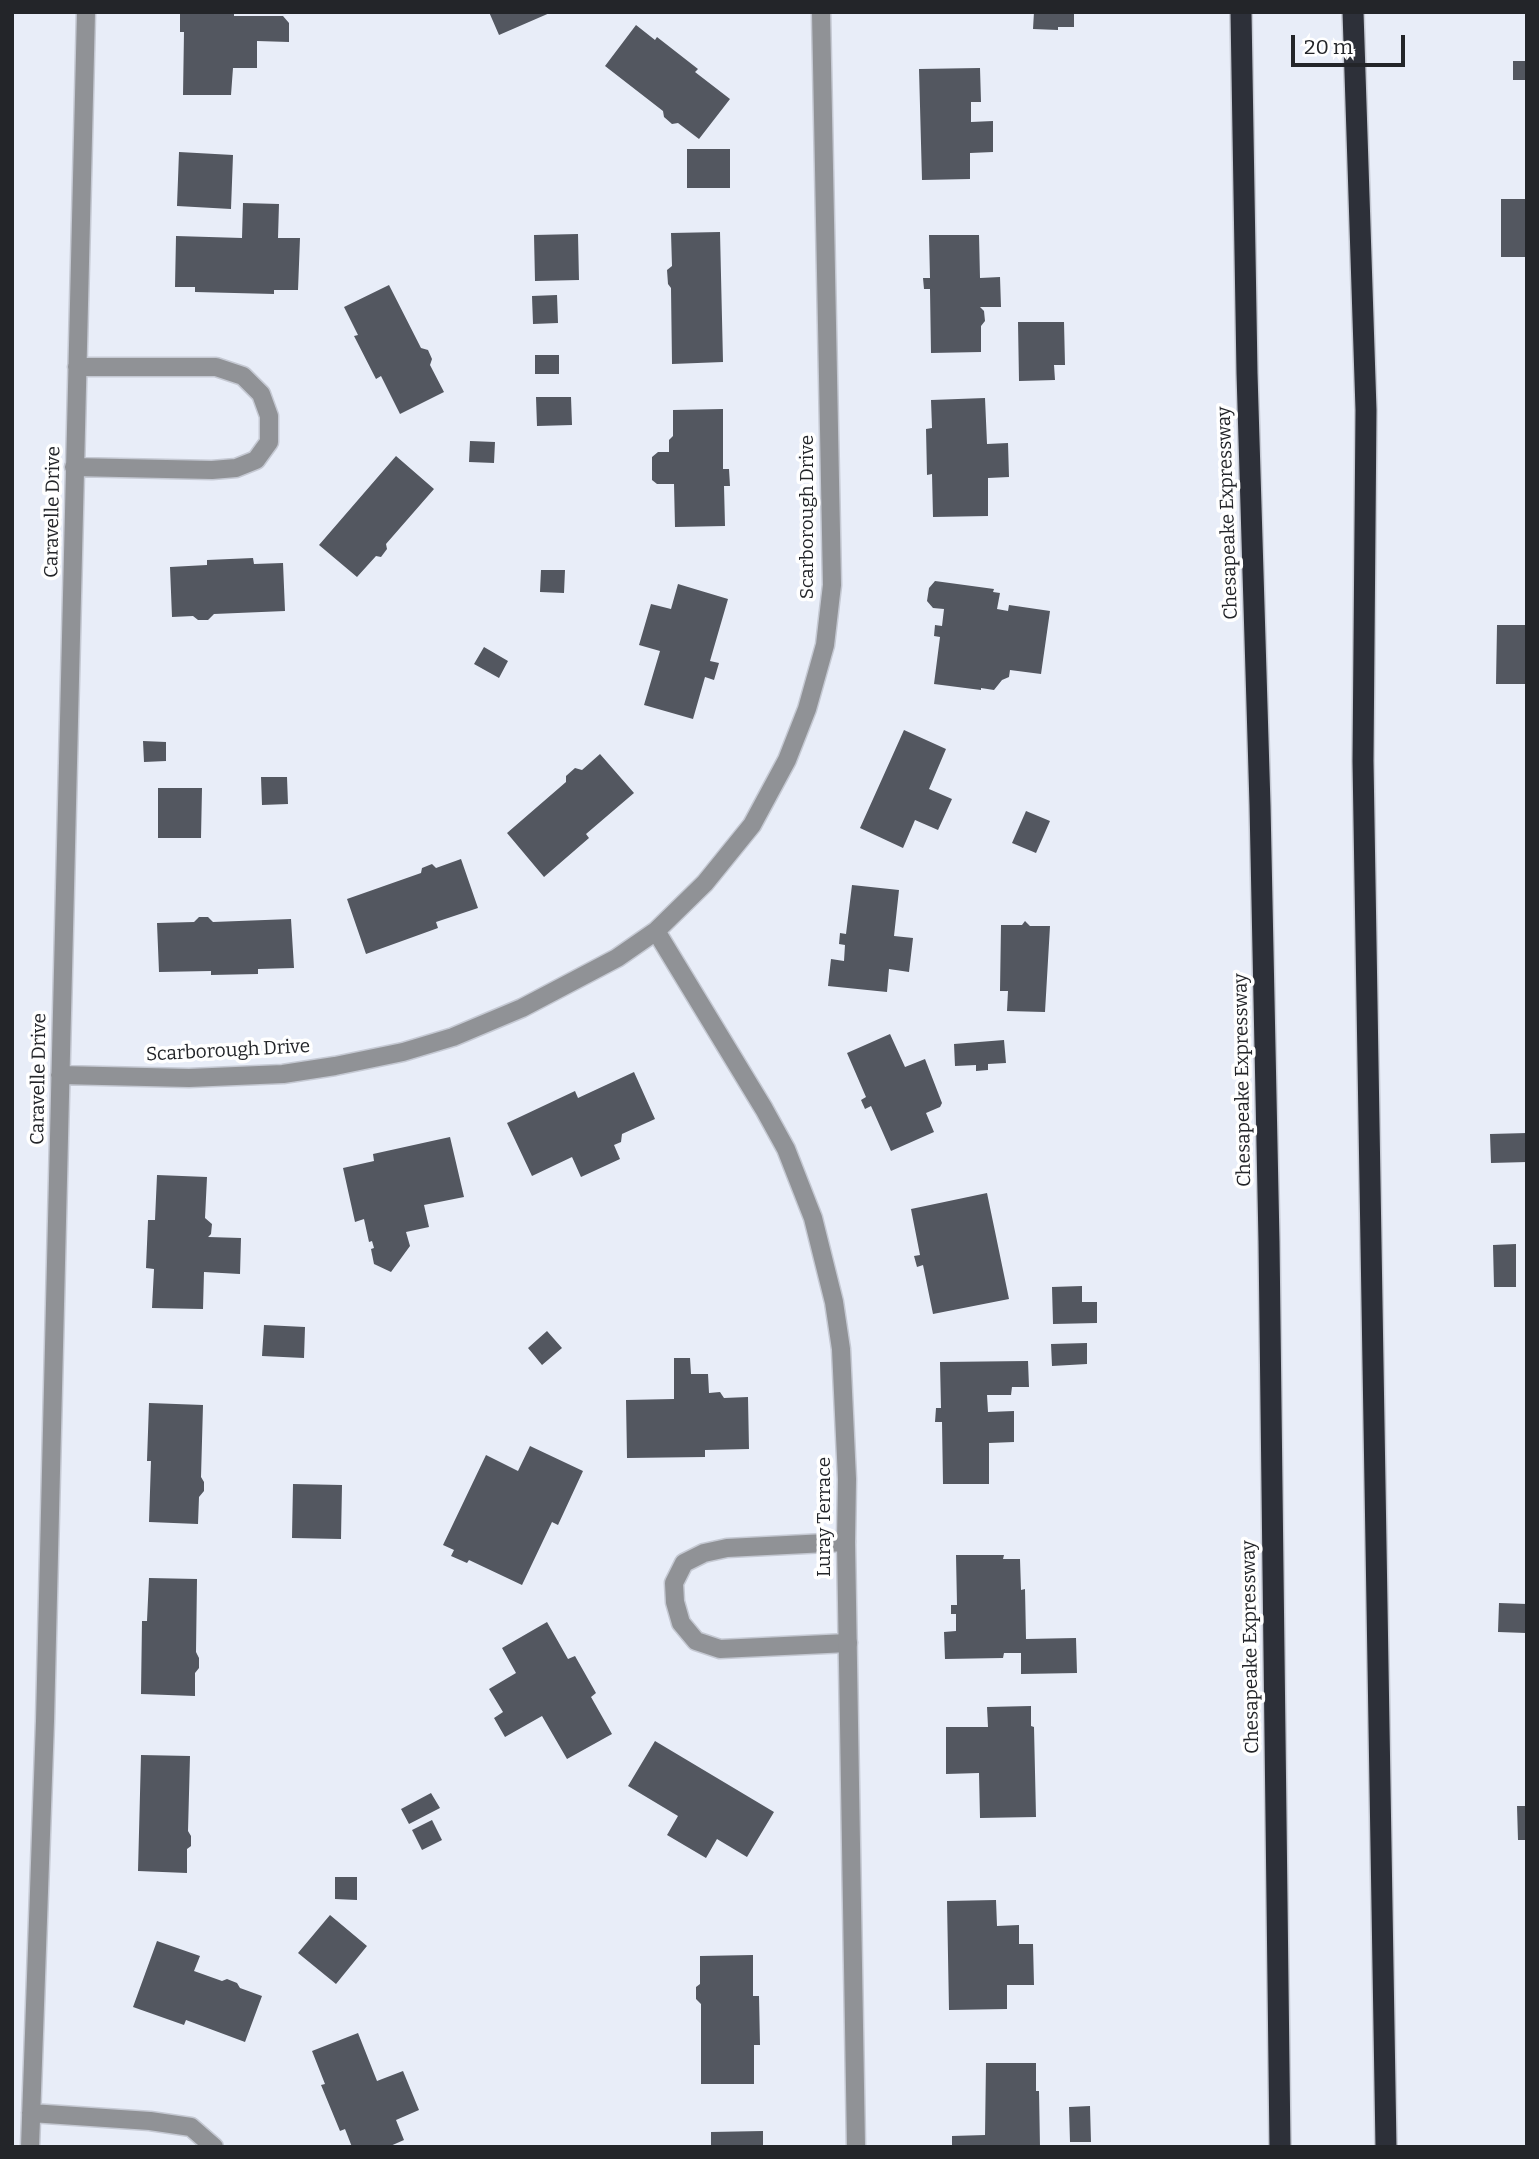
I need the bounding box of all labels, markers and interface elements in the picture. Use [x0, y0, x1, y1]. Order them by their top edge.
scale bar [1294, 21, 1408, 65]
text: 20 m [1304, 34, 1353, 60]
street label: Chesapeake Expressway [1213, 406, 1243, 620]
street label: Scarborough Drive [797, 435, 819, 599]
street label: Caravelle Drive [40, 446, 66, 578]
street label: Chesapeake Expressway [1230, 973, 1256, 1187]
street label: Caravelle Drive [26, 1013, 52, 1145]
street label: Scarborough Drive [145, 1035, 311, 1067]
street label: Luray Terrace [814, 1457, 836, 1577]
street label: Chesapeake Expressway [1238, 1540, 1264, 1754]

